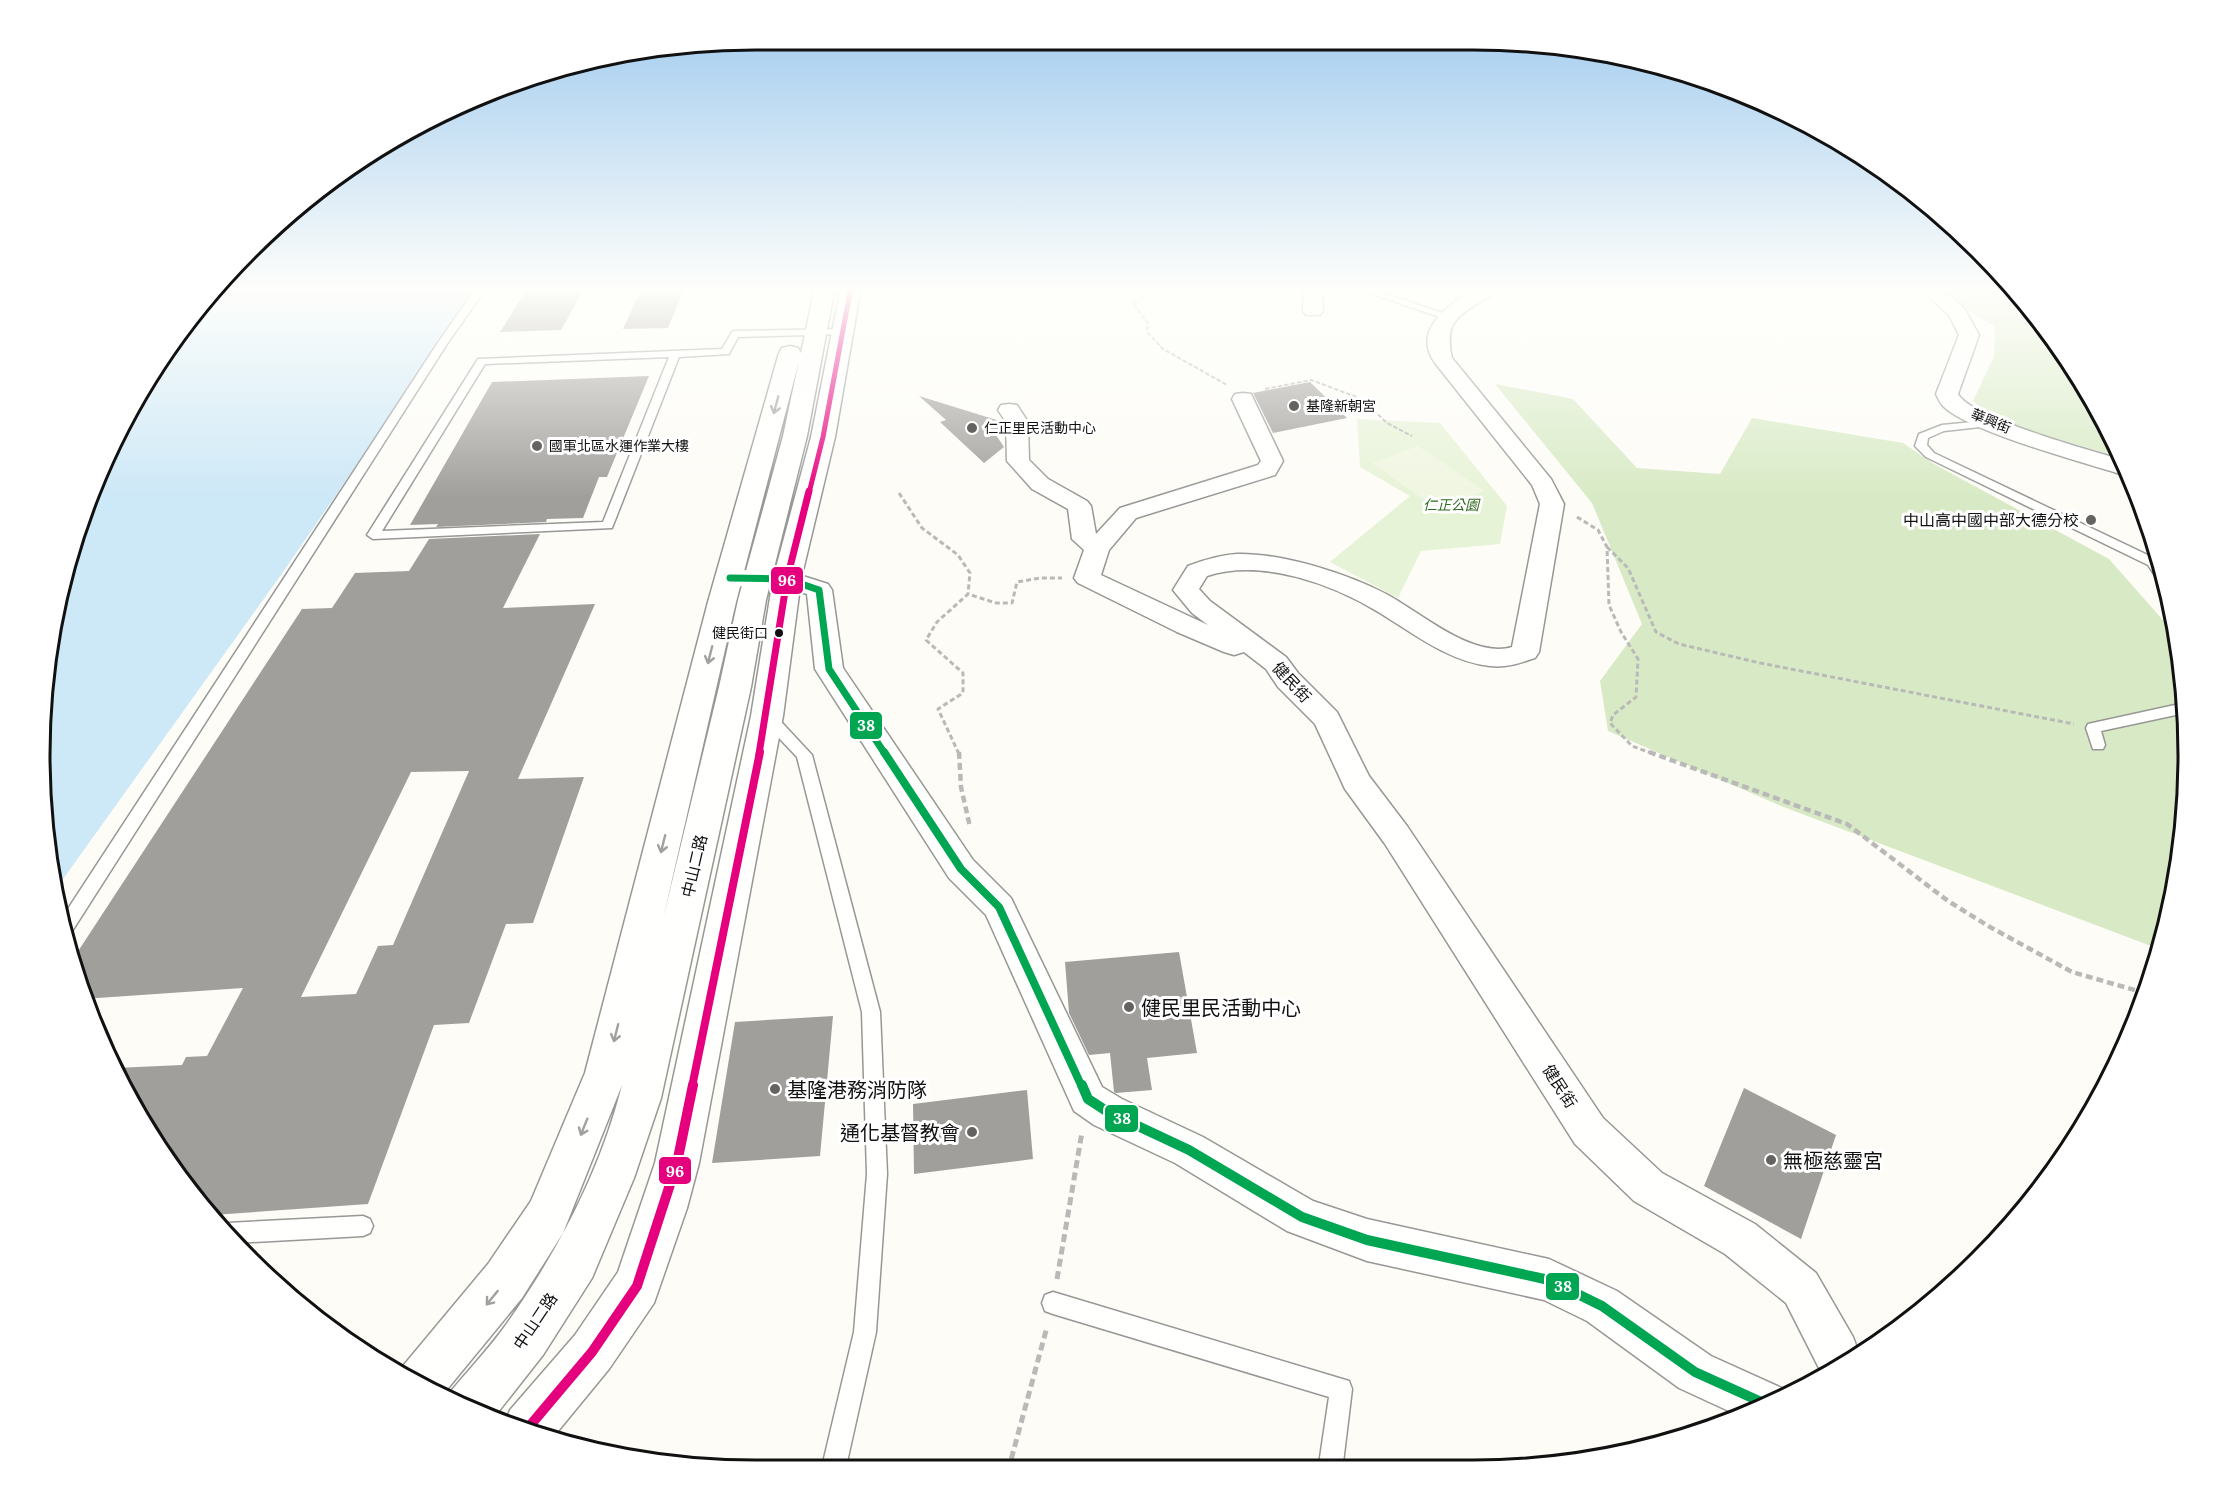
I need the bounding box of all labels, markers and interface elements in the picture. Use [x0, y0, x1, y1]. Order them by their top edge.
one-way arrow [770, 395, 782, 414]
place label: 基隆新朝宮 [1306, 397, 1376, 415]
marker: 基隆新朝宮 [1287, 399, 1301, 413]
street label: 華興街 [1968, 405, 2014, 437]
place label: 仁正里民活動中心 [984, 419, 1096, 437]
marker: 仁正里民活動中心 [965, 421, 979, 435]
place label: 國軍北區水運作業大樓 [549, 437, 689, 455]
marker: 國軍北區水運作業大樓 [530, 439, 544, 453]
park label: 仁正公園 [1423, 496, 1481, 514]
place label: 中山高中國中部大德分校 [1903, 510, 2079, 530]
marker: 中山高中國中部大德分校 [2084, 513, 2098, 527]
line badge: 96 [770, 566, 804, 595]
text: 96 [778, 570, 796, 590]
place label: 健民街口 [712, 624, 768, 642]
marker: 健民街口 [773, 627, 785, 639]
one-way arrow [704, 645, 716, 664]
street label: 健民街 [1268, 658, 1316, 706]
line badge: 38 [849, 711, 883, 740]
text: 38 [857, 715, 875, 735]
street label: 中山二路 [677, 833, 711, 899]
one-way arrow [657, 834, 669, 853]
place label: 健民里民活動中心 [1141, 995, 1301, 1020]
marker: 健民里民活動中心 [1122, 1000, 1136, 1014]
one-way arrow [610, 1023, 622, 1042]
street label: 健民街 [1539, 1060, 1581, 1112]
place label: 基隆港務消防隊 [787, 1077, 927, 1102]
marker: 基隆港務消防隊 [768, 1082, 782, 1096]
line badge: 38 [1104, 1104, 1139, 1133]
text: 38 [1113, 1108, 1131, 1128]
one-way arrow [578, 1117, 589, 1136]
place label: 通化基督教會 [840, 1120, 960, 1145]
marker: 通化基督教會 [965, 1125, 979, 1139]
place label: 無極慈靈宮 [1783, 1148, 1883, 1173]
marker: 無極慈靈宮 [1764, 1153, 1778, 1167]
line badge: 96 [658, 1156, 692, 1185]
text: 96 [666, 1161, 684, 1181]
line badge: 38 [1545, 1272, 1580, 1301]
text: 38 [1554, 1276, 1572, 1296]
street label: 中山二路 [509, 1289, 561, 1353]
one-way arrow [485, 1290, 499, 1305]

